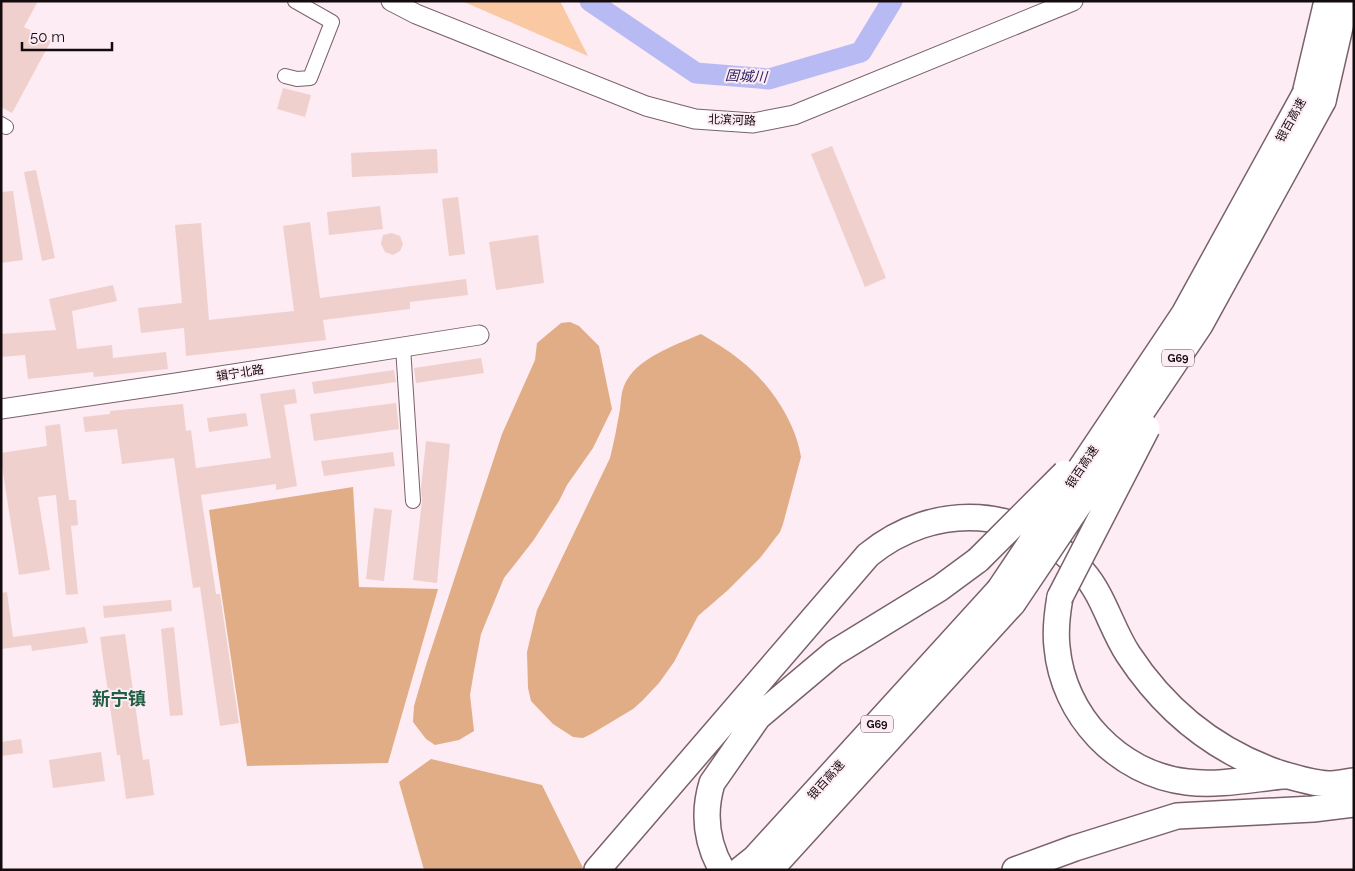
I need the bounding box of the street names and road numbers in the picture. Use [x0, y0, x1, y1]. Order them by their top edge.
street label: 银百高速 [1273, 96, 1309, 144]
street label: 北滨河路 [708, 112, 756, 128]
road number: G69 [1162, 349, 1194, 366]
street label: 辑宁北路 [215, 362, 265, 384]
street label: 银百高速 [1063, 443, 1101, 491]
road number: G69 [861, 716, 893, 732]
street label: 银百高速 [805, 757, 847, 803]

